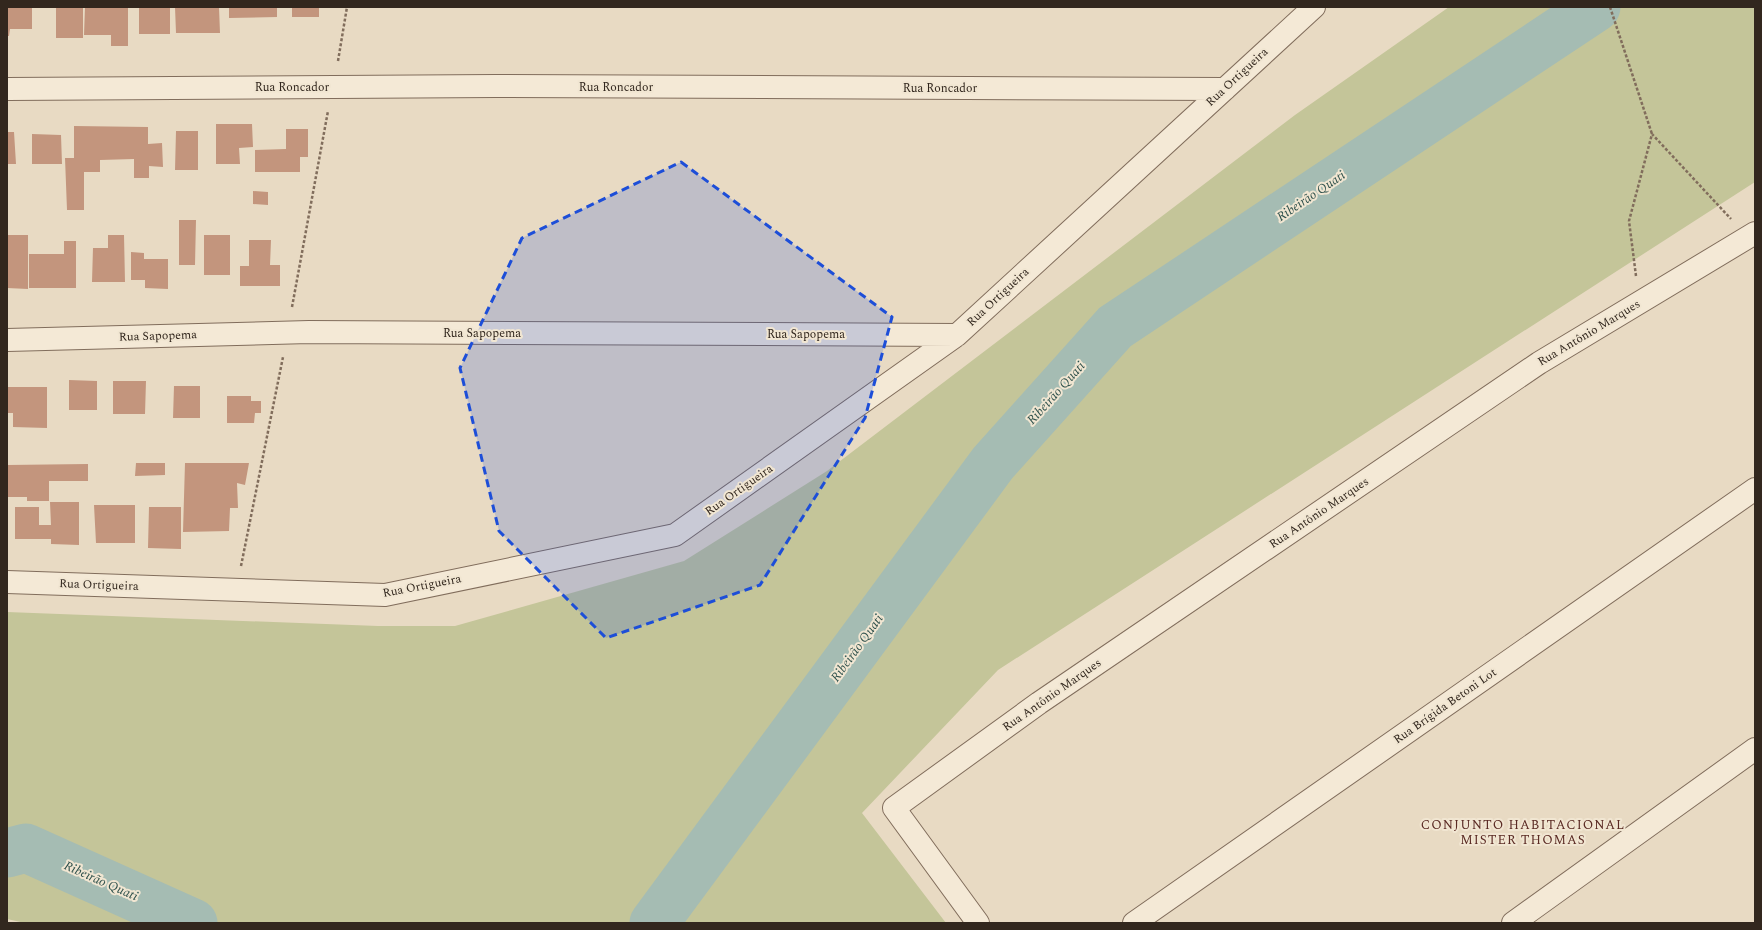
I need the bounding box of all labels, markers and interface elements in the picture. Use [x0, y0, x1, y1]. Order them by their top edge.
street label: Rua Ortigueira [1201, 43, 1273, 111]
street label: Rua Roncador [255, 78, 329, 97]
street label: Rua Roncador [579, 78, 653, 97]
street label: Rua Roncador [903, 79, 977, 98]
water label: Ribeirão Quati [1273, 165, 1350, 226]
street label: Rua Ortigueira [962, 263, 1034, 331]
street label: Rua Antônio Marques [1534, 295, 1644, 371]
street label: Rua Sapopema [443, 324, 521, 343]
street label: Rua Sapopema [119, 325, 198, 347]
street label: Rua Sapopema [767, 325, 845, 344]
water label: Ribeirão Quati [1022, 357, 1090, 429]
street label: Rua Ortigueira [701, 459, 777, 521]
street label: Rua Antônio Marques [1265, 472, 1373, 554]
street label: Rua Ortigueira [381, 569, 463, 603]
street label: Rua Ortigueira [59, 574, 139, 596]
water label: Ribeirão Quati [826, 610, 889, 686]
street label: Rua Antônio Marques [999, 654, 1105, 736]
street label: Rua Brígida Betoni Lot [1389, 663, 1501, 749]
district label: CONJUNTO HABITACIONAL MISTER THOMAS [1421, 815, 1625, 850]
water label: Ribeirão Quati [61, 856, 141, 906]

